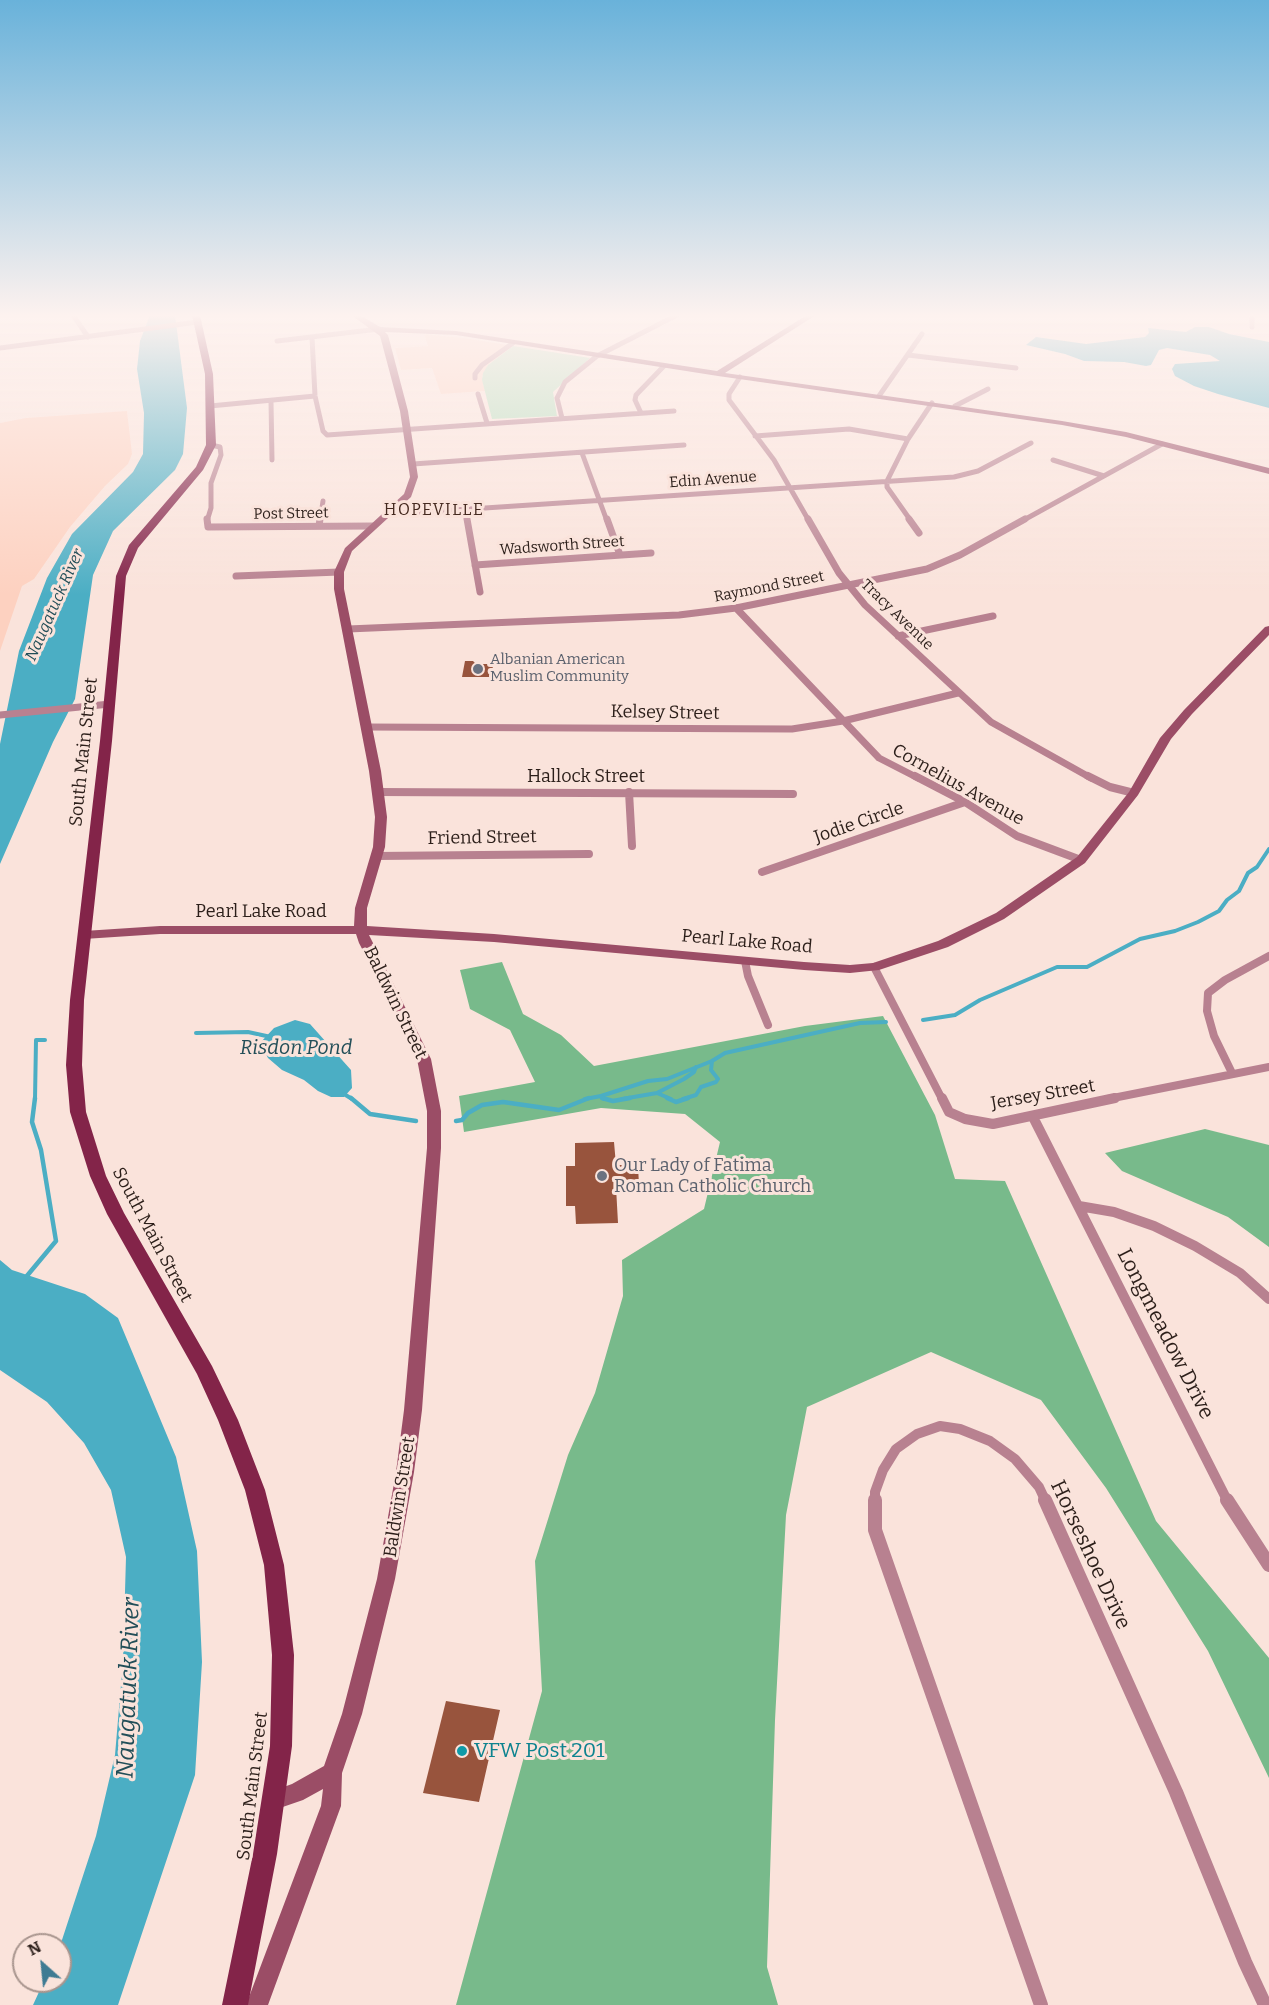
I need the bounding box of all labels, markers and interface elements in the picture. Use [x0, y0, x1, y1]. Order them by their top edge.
street label: Edin Avenue [669, 468, 757, 492]
district label: HOPEVILLE [384, 501, 484, 521]
street label: Post Street [253, 504, 329, 524]
street label: Wadsworth Street [499, 533, 625, 559]
water label: Naugatuck River [22, 546, 88, 664]
street label: Raymond Street [712, 567, 826, 607]
street label: Tracy Avenue [857, 576, 937, 654]
place label: Albanian American Muslim Community [490, 651, 629, 686]
marker: Albanian American Muslim Community [471, 662, 485, 676]
street label: South Main Street [65, 676, 103, 828]
street label: Kelsey Street [610, 701, 720, 725]
street label: Cornelius Avenue [888, 740, 1028, 830]
street label: Hallock Street [527, 766, 645, 788]
street label: Jodie Circle [811, 798, 907, 848]
street label: Friend Street [427, 826, 537, 850]
street label: Pearl Lake Road [195, 901, 327, 923]
street label: Pearl Lake Road [681, 926, 813, 958]
street label: Baldwin Street [359, 943, 431, 1063]
water label: Risdon Pond [240, 1036, 352, 1060]
street label: Jersey Street [989, 1075, 1097, 1115]
place label: Our Lady of Fatima Roman Catholic Church [614, 1155, 811, 1198]
street label: South Main Street [107, 1164, 197, 1306]
marker: Our Lady of Fatima Roman Catholic Church [595, 1169, 609, 1183]
street label: Longmeadow Drive [1111, 1245, 1219, 1423]
street label: Baldwin Street [380, 1435, 420, 1559]
street label: Horseshoe Drive [1044, 1476, 1136, 1634]
water label: Naugatuck River [111, 1597, 147, 1779]
street label: South Main Street [233, 1710, 273, 1862]
place label: VFW Post 201 [474, 1738, 605, 1764]
marker: VFW Post 201 [455, 1744, 469, 1758]
north arrow [12, 1933, 72, 1993]
text: N [25, 1937, 44, 1960]

